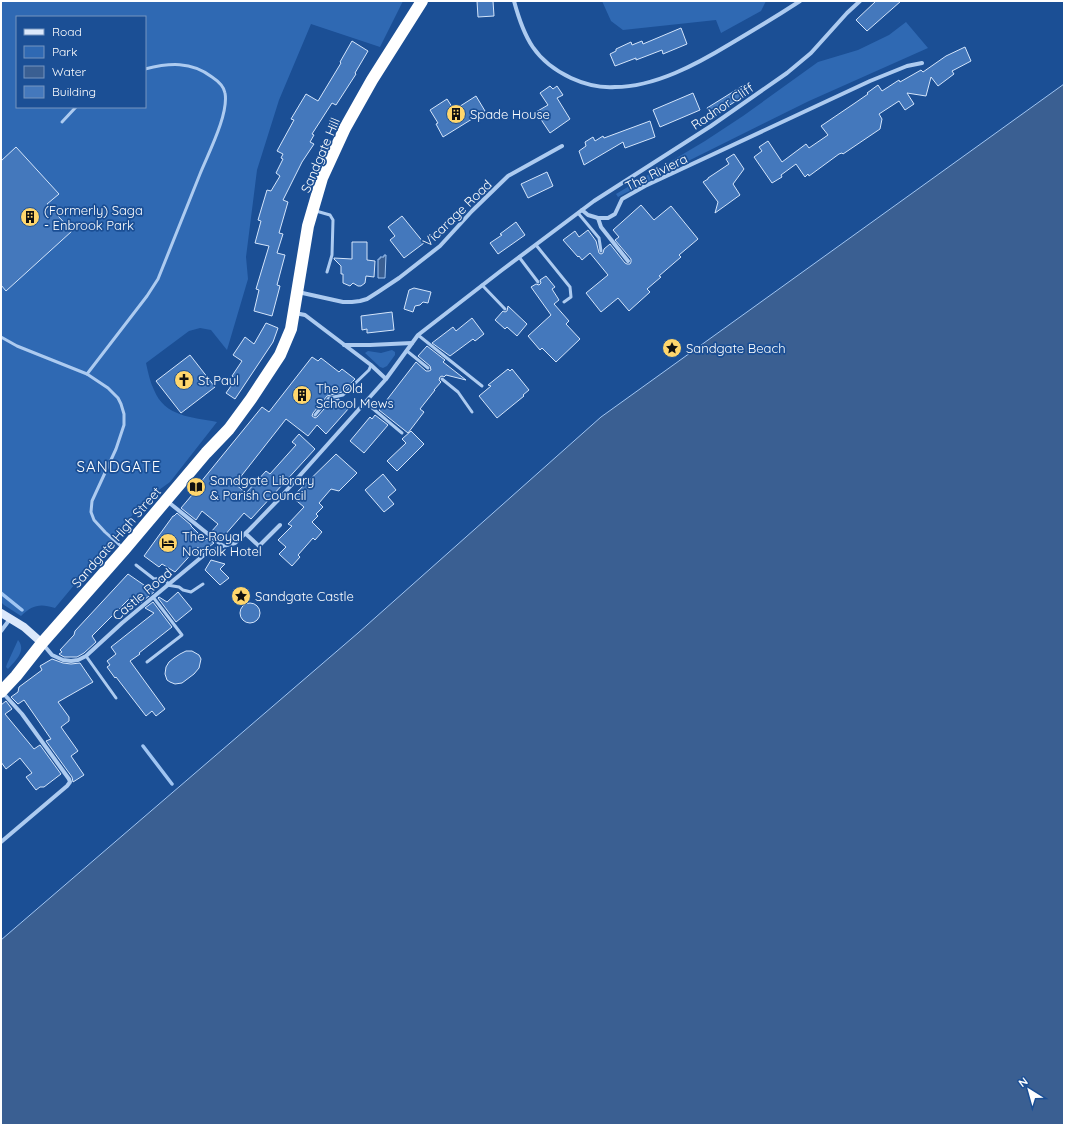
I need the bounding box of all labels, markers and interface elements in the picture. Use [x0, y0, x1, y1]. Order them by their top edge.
legend [16, 16, 146, 108]
text: Road [52, 24, 82, 39]
text: Park [52, 44, 77, 59]
text: Water [52, 64, 87, 79]
street label: Radnor Cliff [688, 79, 757, 133]
text: Building [52, 84, 96, 99]
building icon: Spade House [445, 103, 467, 125]
place label: Spade House [470, 106, 550, 122]
street label: Sandgate Hill [297, 115, 343, 195]
street label: The Riviera [622, 150, 690, 194]
street label: Vicarage Road [419, 176, 495, 250]
place label: (Formerly) Saga - Enbrook Park [44, 202, 143, 233]
building icon: (Formerly) Saga - Enbrook Park [19, 206, 41, 228]
place icon: Sandgate Beach [661, 337, 683, 359]
place label: Sandgate Beach [686, 340, 786, 356]
church icon: St Paul [173, 369, 195, 391]
place label: St Paul [198, 372, 239, 388]
place label: The Old School Mews [316, 380, 394, 411]
building icon: The Old School Mews [291, 384, 313, 406]
district label: SANDGATE [77, 457, 161, 476]
place label: Sandgate Library & Parish Council [210, 472, 314, 503]
library icon: Sandgate Library & Parish Council [185, 476, 207, 498]
street label: Sandgate High Street [68, 483, 164, 591]
place label: The Royal Norfolk Hotel [182, 528, 262, 559]
hotel icon: The Royal Norfolk Hotel [157, 532, 179, 554]
street label: Castle Road [109, 564, 175, 624]
place icon: Sandgate Castle [230, 585, 252, 607]
place label: Sandgate Castle [255, 588, 354, 604]
north arrow [1009, 1070, 1049, 1110]
text: N [1016, 1074, 1030, 1090]

